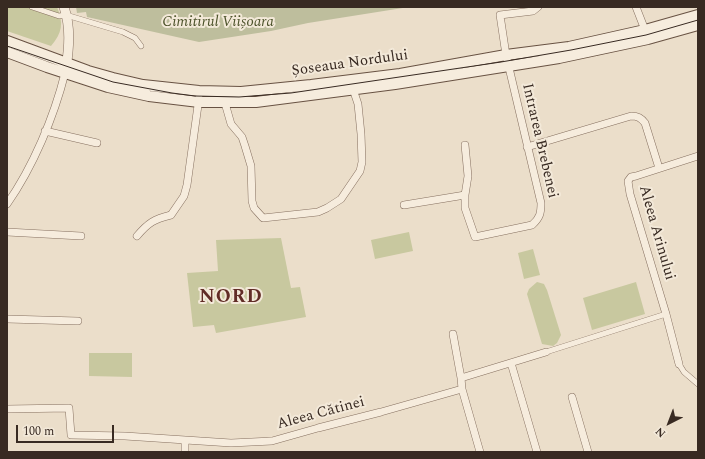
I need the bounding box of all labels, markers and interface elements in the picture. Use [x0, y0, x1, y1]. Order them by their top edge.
park label: Cimitirul Viișoara [162, 14, 274, 32]
street label: Șoseaua Nordului [291, 47, 409, 81]
street label: Intrarea Brebenei [517, 82, 561, 200]
street label: Aleea Arinului [634, 184, 678, 282]
district label: NORD [199, 287, 263, 309]
street label: Aleea Cătinei [275, 394, 367, 434]
north arrow [649, 403, 689, 443]
scale bar [18, 417, 116, 443]
text: 100 m [23, 422, 54, 441]
text: N [652, 423, 670, 442]

